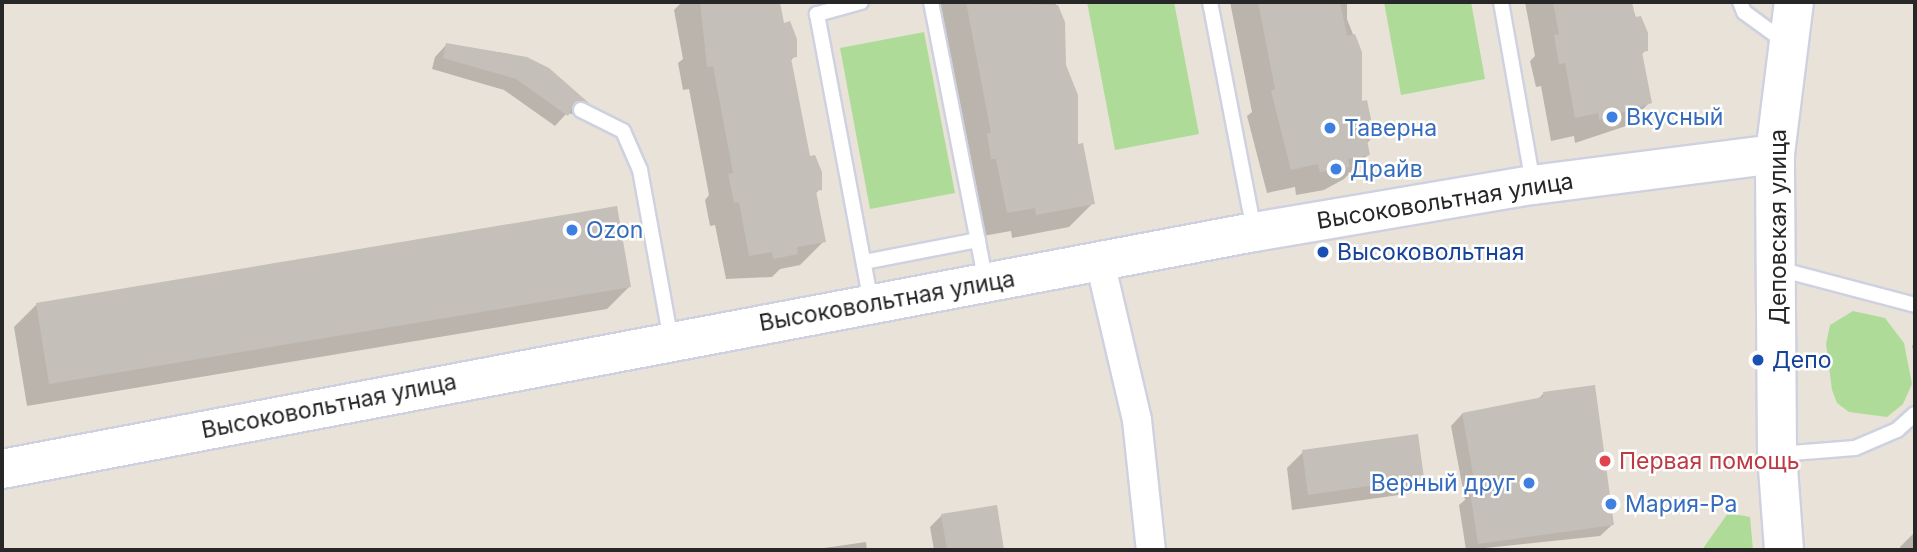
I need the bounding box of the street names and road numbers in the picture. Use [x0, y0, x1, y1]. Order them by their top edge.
street label: Деповская улица [1764, 129, 1792, 325]
street label: Высоковольтная улица [1315, 167, 1575, 235]
street label: Высоковольтная улица [757, 265, 1017, 337]
street label: Высоковольтная улица [199, 368, 459, 444]

